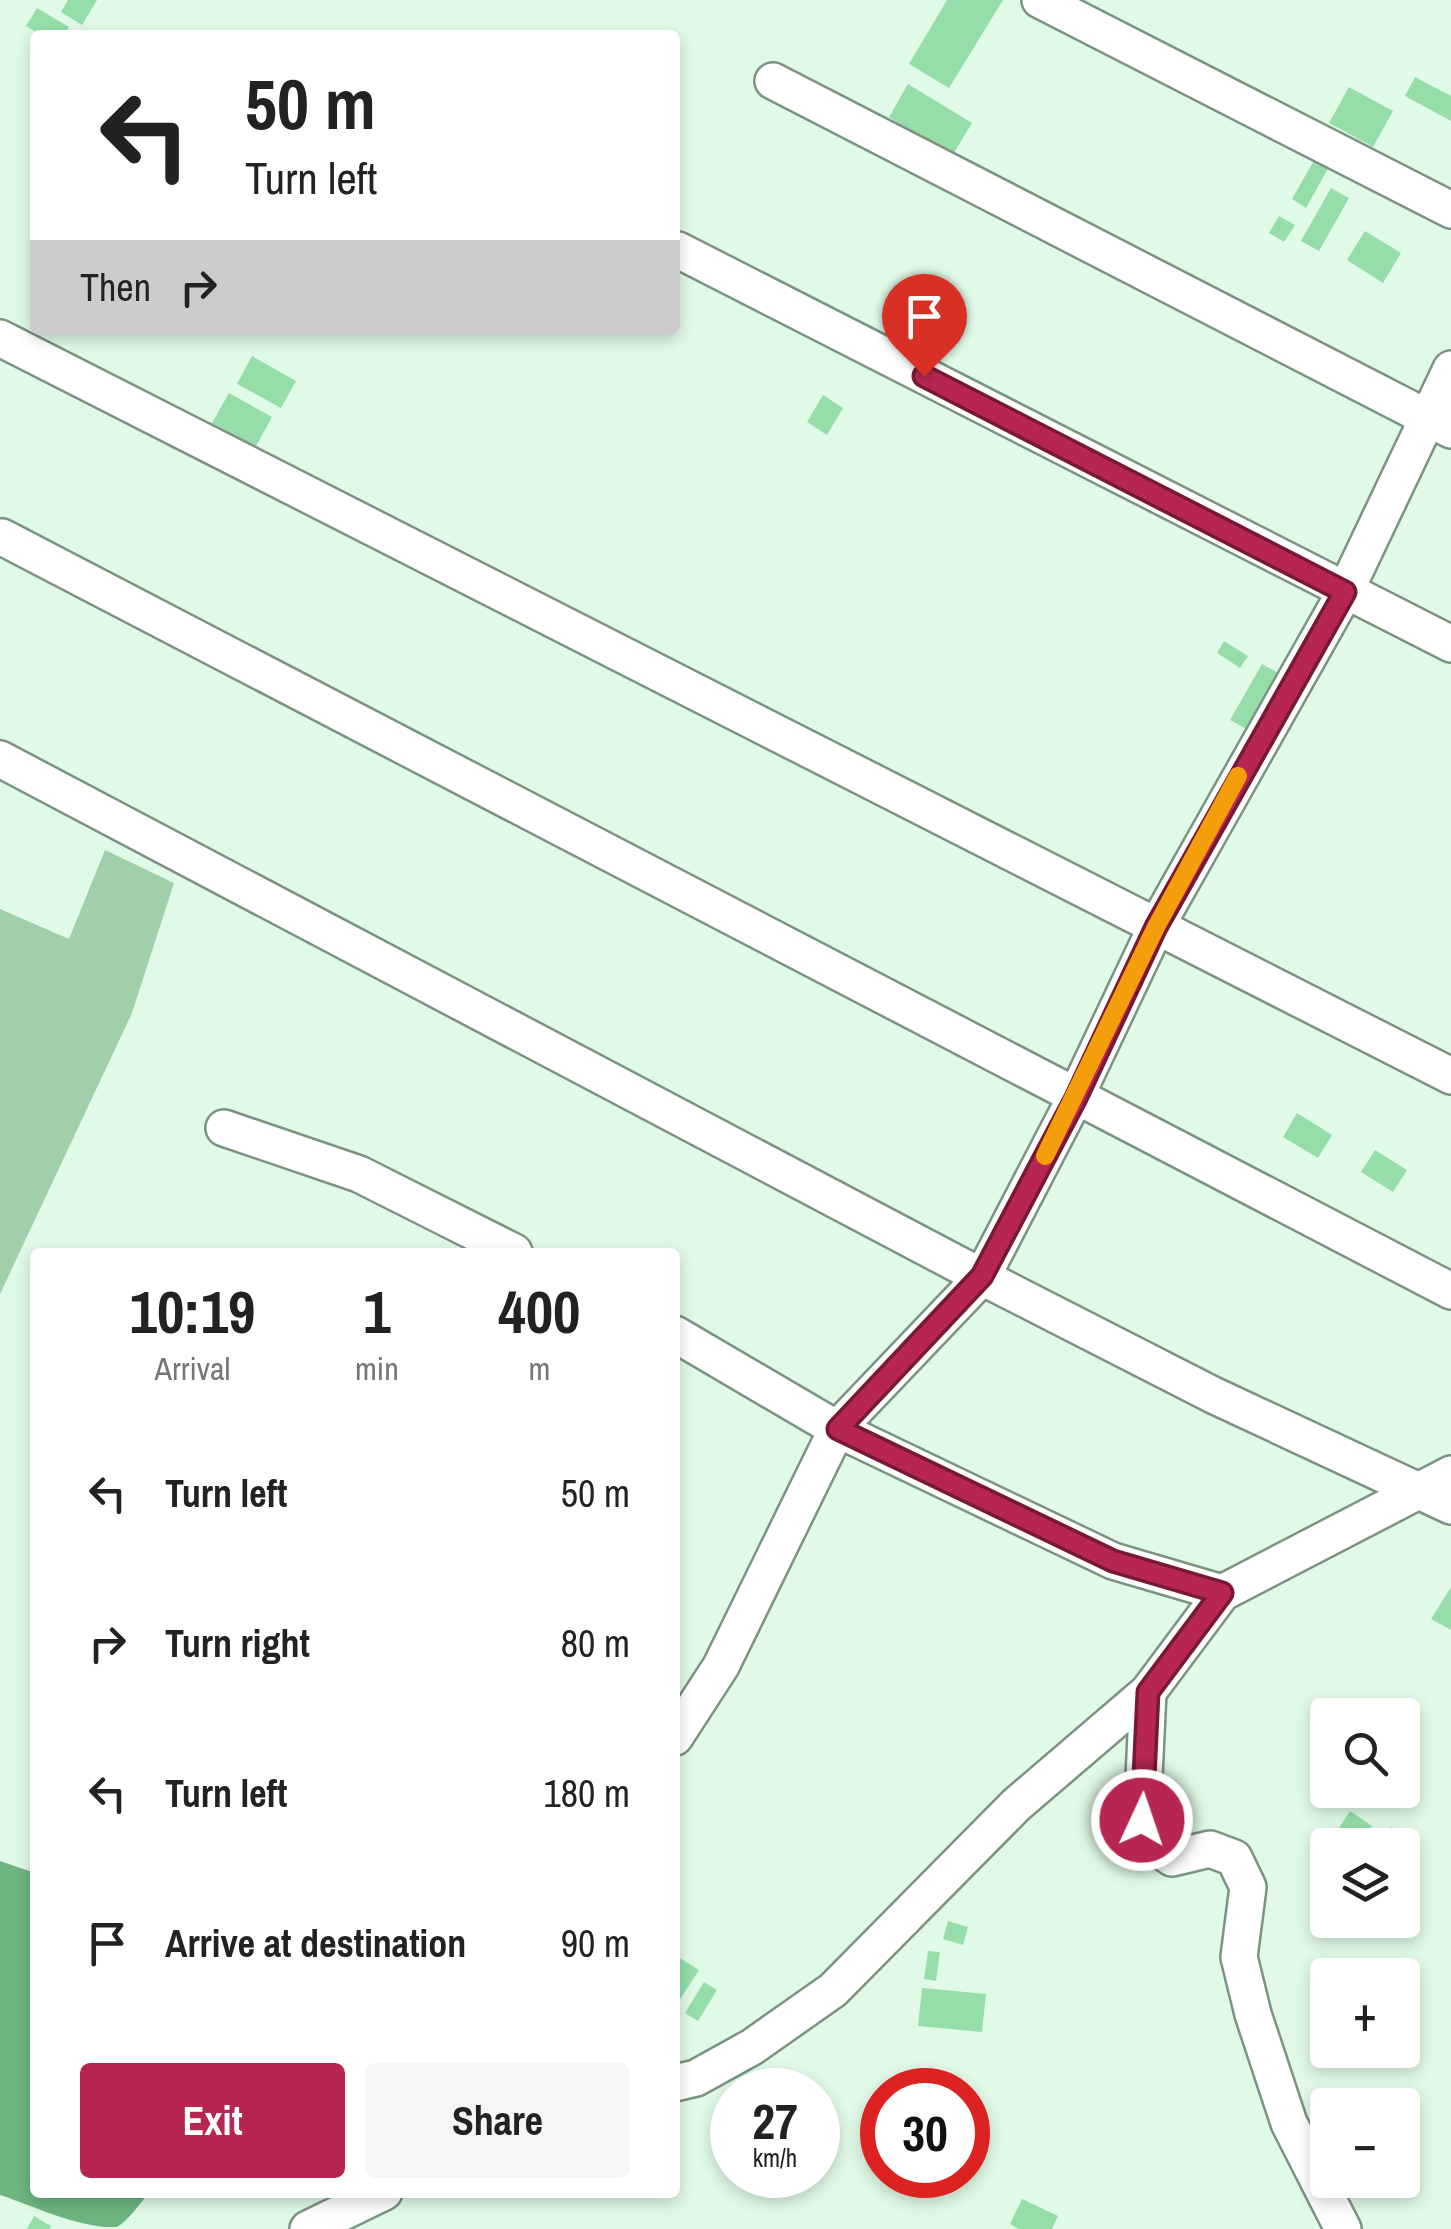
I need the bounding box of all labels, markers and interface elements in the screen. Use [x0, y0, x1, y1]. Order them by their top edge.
text: 50 m [245, 57, 376, 151]
icon: left [80, 70, 210, 200]
text: Turn left [245, 147, 377, 208]
icon: right [171, 260, 226, 315]
text: Then [80, 262, 151, 313]
pin [882, 274, 967, 377]
icon: arrive [897, 289, 952, 344]
text: 10:19 [130, 1271, 255, 1352]
text: 1 [363, 1271, 391, 1352]
text: 400 [498, 1271, 580, 1352]
text: Arrival [155, 1347, 230, 1390]
text: min [355, 1347, 399, 1390]
text: m [528, 1347, 550, 1390]
icon: left [80, 1466, 135, 1521]
text: Turn left [165, 1468, 287, 1519]
text: 50 m [561, 1468, 630, 1519]
icon: right [80, 1616, 135, 1671]
text: Turn right [165, 1618, 310, 1669]
text: 80 m [561, 1618, 630, 1669]
map controls [1310, 1698, 1420, 2198]
button: search [1310, 1698, 1420, 1808]
icon: left [80, 1766, 135, 1821]
text: Turn left [165, 1768, 287, 1819]
text: 180 m [543, 1768, 630, 1819]
position arrow [1090, 1768, 1194, 1872]
button: layers [1310, 1828, 1420, 1938]
icon: arrive [80, 1916, 135, 1971]
text: Arrive at destination [165, 1918, 466, 1969]
text: 90 m [561, 1918, 630, 1969]
button: + [1310, 1958, 1420, 2068]
button: Exit [80, 2063, 345, 2178]
button: Share [365, 2063, 630, 2178]
speed limit sign: 30 [860, 2068, 990, 2198]
text: 27 [752, 2087, 798, 2155]
button: − [1310, 2088, 1420, 2198]
text: km/h [753, 2141, 797, 2175]

